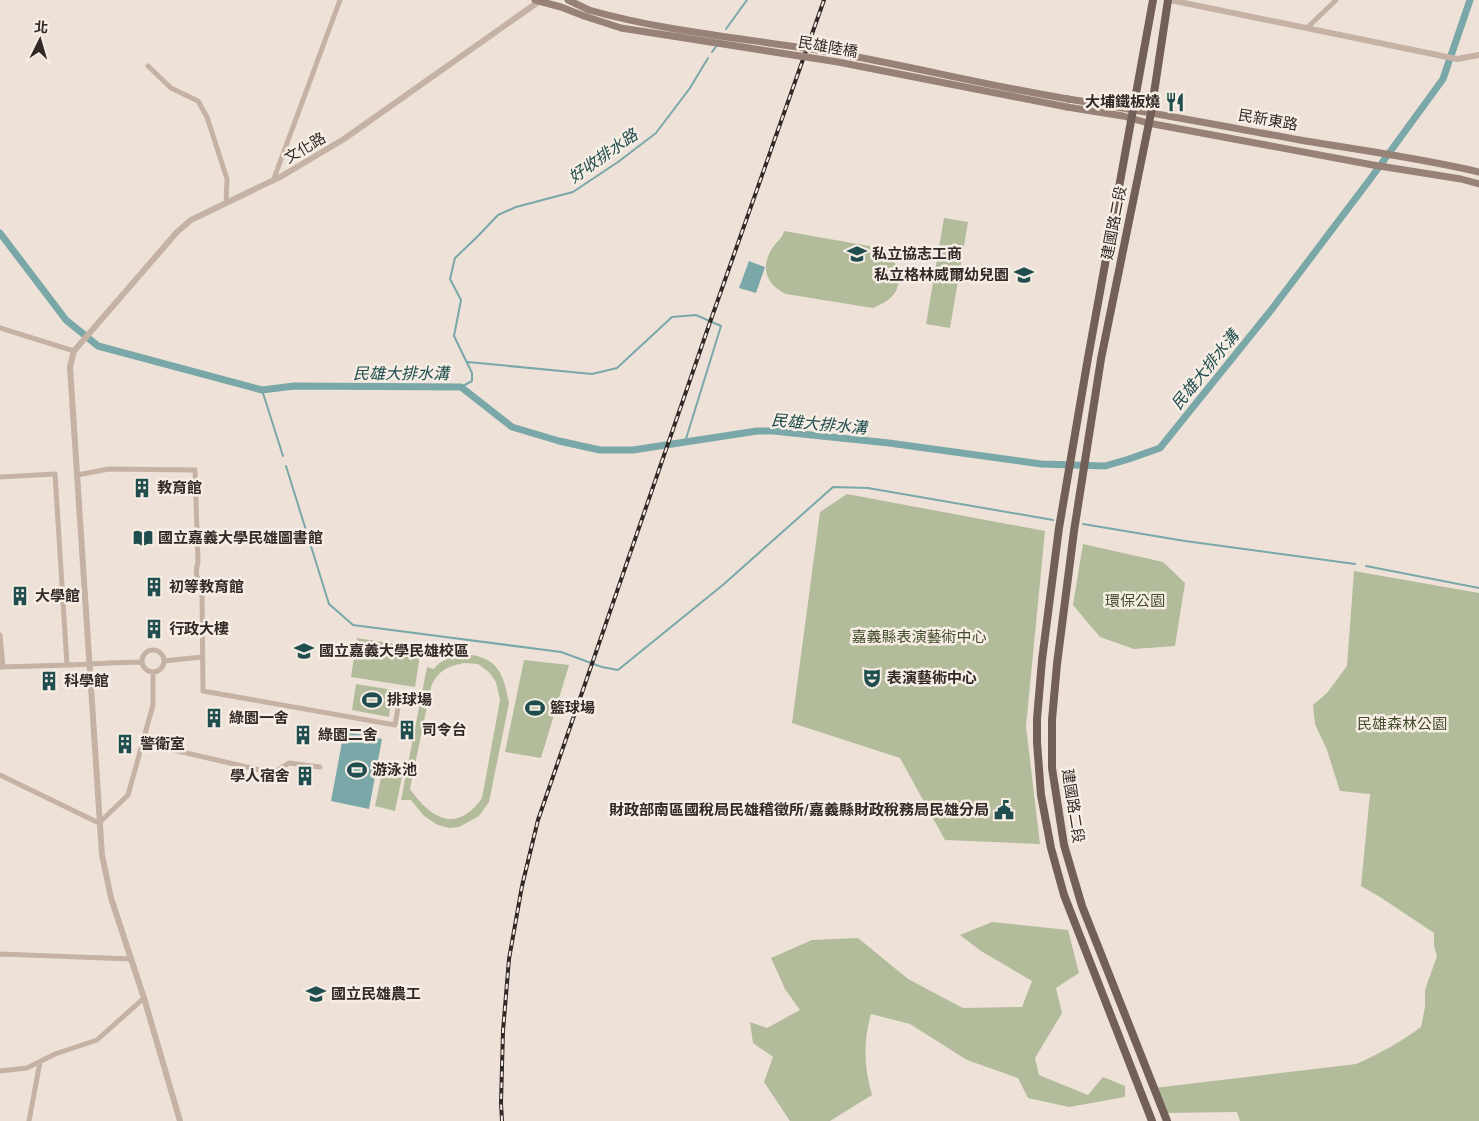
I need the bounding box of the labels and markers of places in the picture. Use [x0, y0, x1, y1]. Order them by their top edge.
restaurant icon: 大埔鐵板燒 [1164, 91, 1186, 113]
place label: 大埔鐵板燒 [1085, 93, 1160, 111]
school or university icon: 私立協志工商 [846, 243, 868, 265]
place label: 私立協志工商 [872, 245, 962, 263]
school or university icon: 私立格林威爾幼兒園 [1013, 264, 1035, 286]
place label: 私立格林威爾幼兒園 [874, 266, 1009, 284]
building icon: 教育館 [131, 477, 153, 499]
place label: 教育館 [157, 479, 202, 497]
library icon: 國立嘉義大學民雄圖書館 [132, 527, 154, 549]
place label: 國立嘉義大學民雄圖書館 [158, 529, 323, 547]
building icon: 初等教育館 [143, 576, 165, 598]
place label: 初等教育館 [169, 578, 244, 596]
building icon: 大學館 [9, 585, 31, 607]
place label: 大學館 [35, 587, 80, 605]
building icon: 行政大樓 [143, 618, 165, 640]
place label: 行政大樓 [169, 620, 229, 638]
school or university icon: 國立嘉義大學民雄校區 [293, 640, 315, 662]
place label: 國立嘉義大學民雄校區 [319, 642, 469, 660]
theatre icon: 表演藝術中心 [861, 667, 883, 689]
place label: 表演藝術中心 [887, 669, 977, 687]
building icon: 科學館 [38, 670, 60, 692]
place label: 科學館 [64, 672, 109, 690]
sports icon: 排球場 [361, 689, 383, 711]
place label: 排球場 [387, 691, 432, 709]
sports icon: 籃球場 [524, 697, 546, 719]
place label: 籃球場 [550, 699, 595, 717]
building icon: 綠園一舍 [203, 707, 225, 729]
place label: 綠園一舍 [229, 709, 289, 727]
building icon: 司令台 [396, 719, 418, 741]
place label: 司令台 [422, 721, 467, 739]
building icon: 綠園二舍 [292, 724, 314, 746]
place label: 綠園二舍 [318, 726, 378, 744]
building icon: 警衛室 [114, 733, 136, 755]
place label: 警衛室 [140, 735, 185, 753]
sports icon: 游泳池 [346, 759, 368, 781]
place label: 游泳池 [372, 761, 417, 779]
building icon: 學人宿舍 [294, 765, 316, 787]
place label: 學人宿舍 [230, 767, 290, 785]
public building icon: 財政部南區國稅局民雄稽徵所/嘉義縣財政稅務局民雄分局 [993, 799, 1015, 821]
place label: 財政部南區國稅局民雄稽徵所/嘉義縣財政稅務局民雄分局 [609, 801, 989, 819]
school or university icon: 國立民雄農工 [305, 983, 327, 1005]
place label: 國立民雄農工 [331, 985, 421, 1003]

